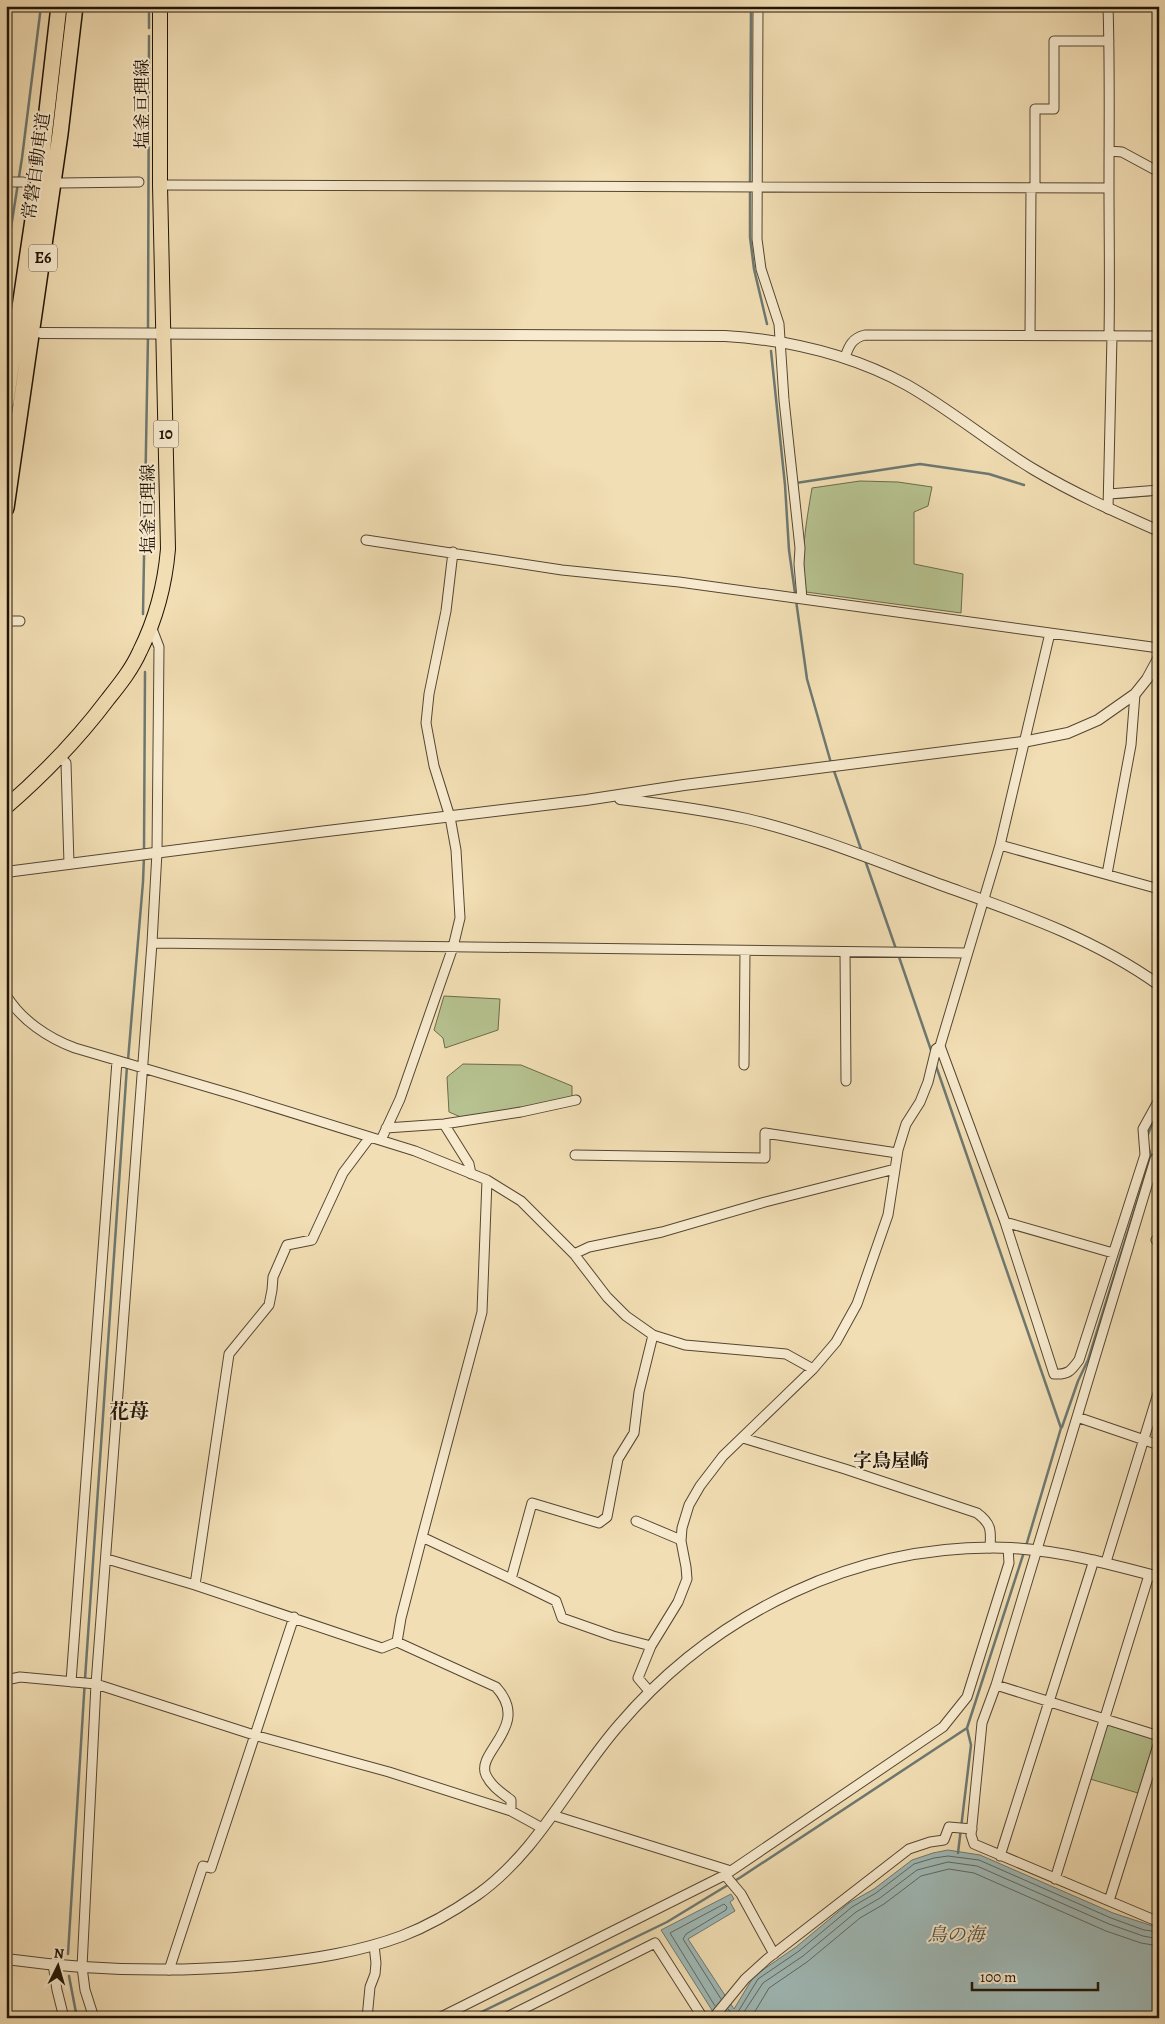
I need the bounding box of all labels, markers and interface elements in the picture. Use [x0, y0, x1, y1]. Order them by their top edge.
street label: 塩釜亘理線 [130, 59, 154, 149]
street label: 常磐自動車道 [17, 111, 55, 221]
road number: E6 [29, 244, 57, 272]
road number: 10 [154, 420, 178, 448]
street label: 塩釜亘理線 [136, 464, 160, 554]
district label: 花苺 [109, 1398, 149, 1425]
district label: 字鳥屋崎 [853, 1448, 929, 1474]
water label: 鳥の海 [927, 1922, 987, 1948]
north arrow [32, 1942, 82, 1992]
text: N [53, 1944, 65, 1963]
scale bar [972, 1959, 1099, 1991]
text: 100 m [980, 1967, 1017, 1987]

